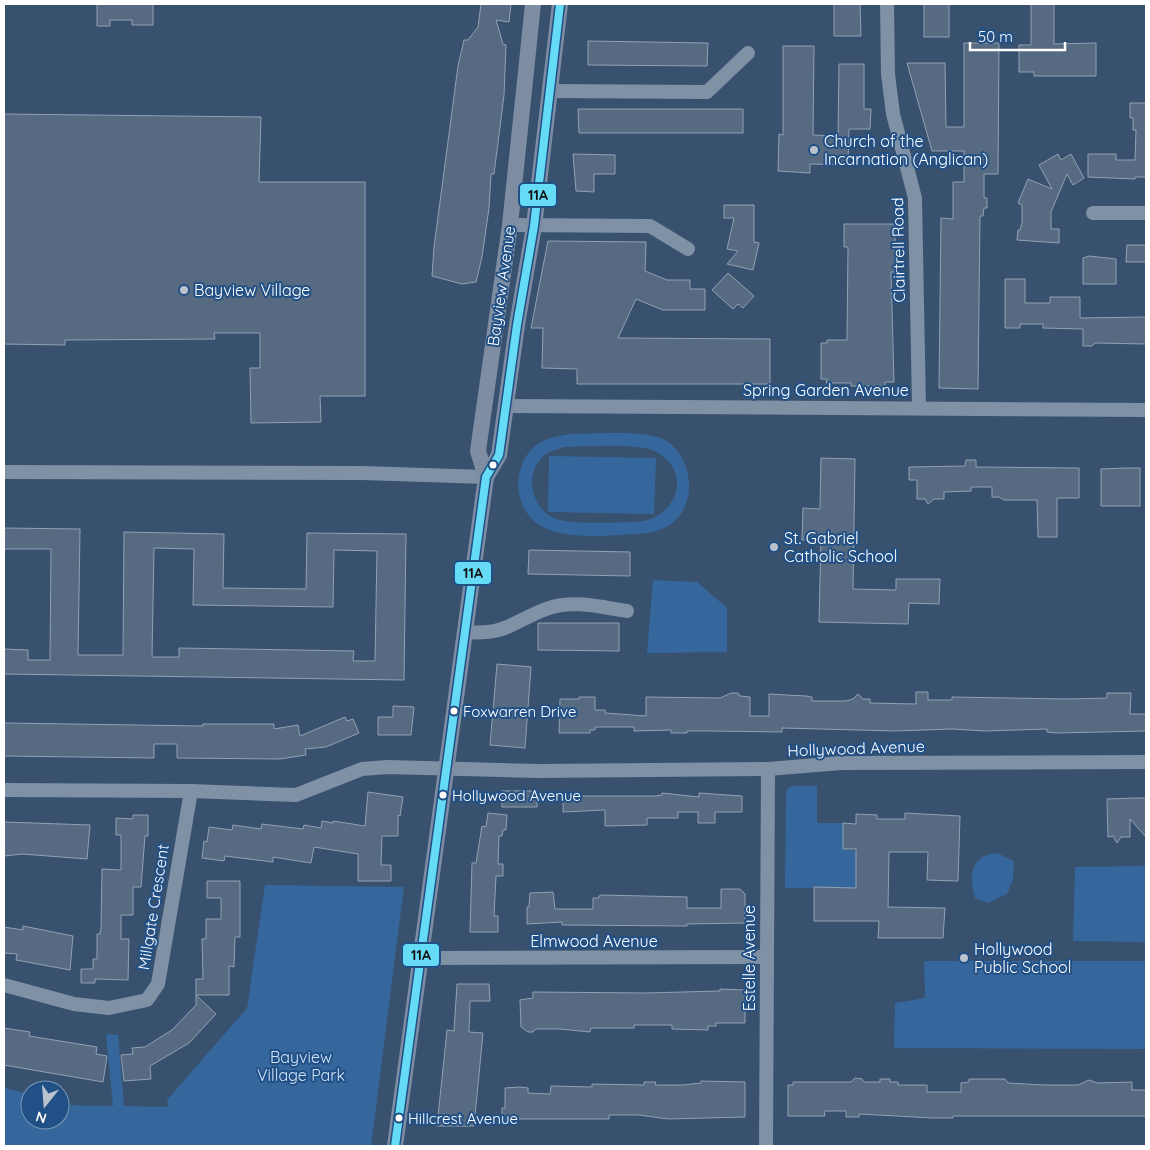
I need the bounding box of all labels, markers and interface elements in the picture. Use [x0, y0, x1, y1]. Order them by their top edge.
scale bar [970, 20, 1065, 52]
text: 50 m [978, 27, 1013, 46]
place label: Church of the Incarnation (Anglican) [824, 131, 988, 169]
marker: Church of the Incarnation (Anglican) [808, 144, 820, 156]
line badge: 11A [519, 183, 557, 207]
text: 11A [528, 186, 548, 204]
street label: Clairtrell Road [887, 197, 909, 303]
street label: Bayview Avenue [483, 225, 519, 347]
place label: Bayview Village [194, 280, 310, 300]
marker: Bayview Village [178, 284, 190, 296]
street label: Spring Garden Avenue [743, 380, 909, 400]
unlabelled marker [488, 460, 498, 470]
place label: St. Gabriel Catholic School [784, 528, 897, 566]
marker: St. Gabriel Catholic School [768, 541, 780, 553]
line badge: 11A [454, 561, 492, 585]
text: 11A [463, 564, 483, 582]
place label: Foxwarren Drive [463, 702, 576, 721]
marker: Foxwarren Drive [449, 706, 459, 716]
street label: Hollywood Avenue [787, 736, 925, 760]
place label: Hollywood Avenue [452, 786, 581, 805]
marker: Hollywood Avenue [438, 790, 448, 800]
street label: Millgate Crescent [133, 843, 173, 971]
street label: Estelle Avenue [739, 905, 759, 1011]
street label: Elmwood Avenue [530, 931, 658, 951]
place label: Hollywood Public School [974, 939, 1071, 977]
line badge: 11A [402, 943, 440, 967]
text: 11A [411, 946, 431, 964]
marker: Hollywood Public School [958, 952, 970, 964]
park label: Bayview Village Park [257, 1047, 345, 1085]
north arrow [20, 1080, 70, 1130]
text: N [34, 1107, 49, 1128]
place label: Hillcrest Avenue [408, 1109, 518, 1128]
marker: Hillcrest Avenue [394, 1113, 404, 1123]

